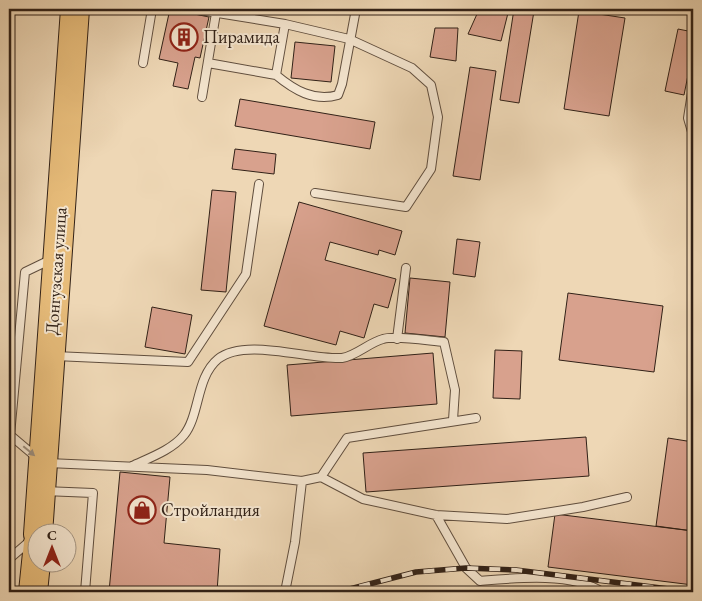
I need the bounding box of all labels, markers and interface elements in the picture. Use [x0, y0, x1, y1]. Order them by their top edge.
building icon: Пирамида [169, 22, 199, 52]
place label: Пирамида [203, 25, 281, 48]
street label: Донгузская улица [40, 205, 71, 336]
one-way arrow [22, 445, 35, 456]
shop icon: Стройландия [127, 495, 157, 525]
place label: Стройландия [161, 498, 260, 521]
north arrow [28, 524, 78, 574]
text: С [47, 526, 57, 544]

